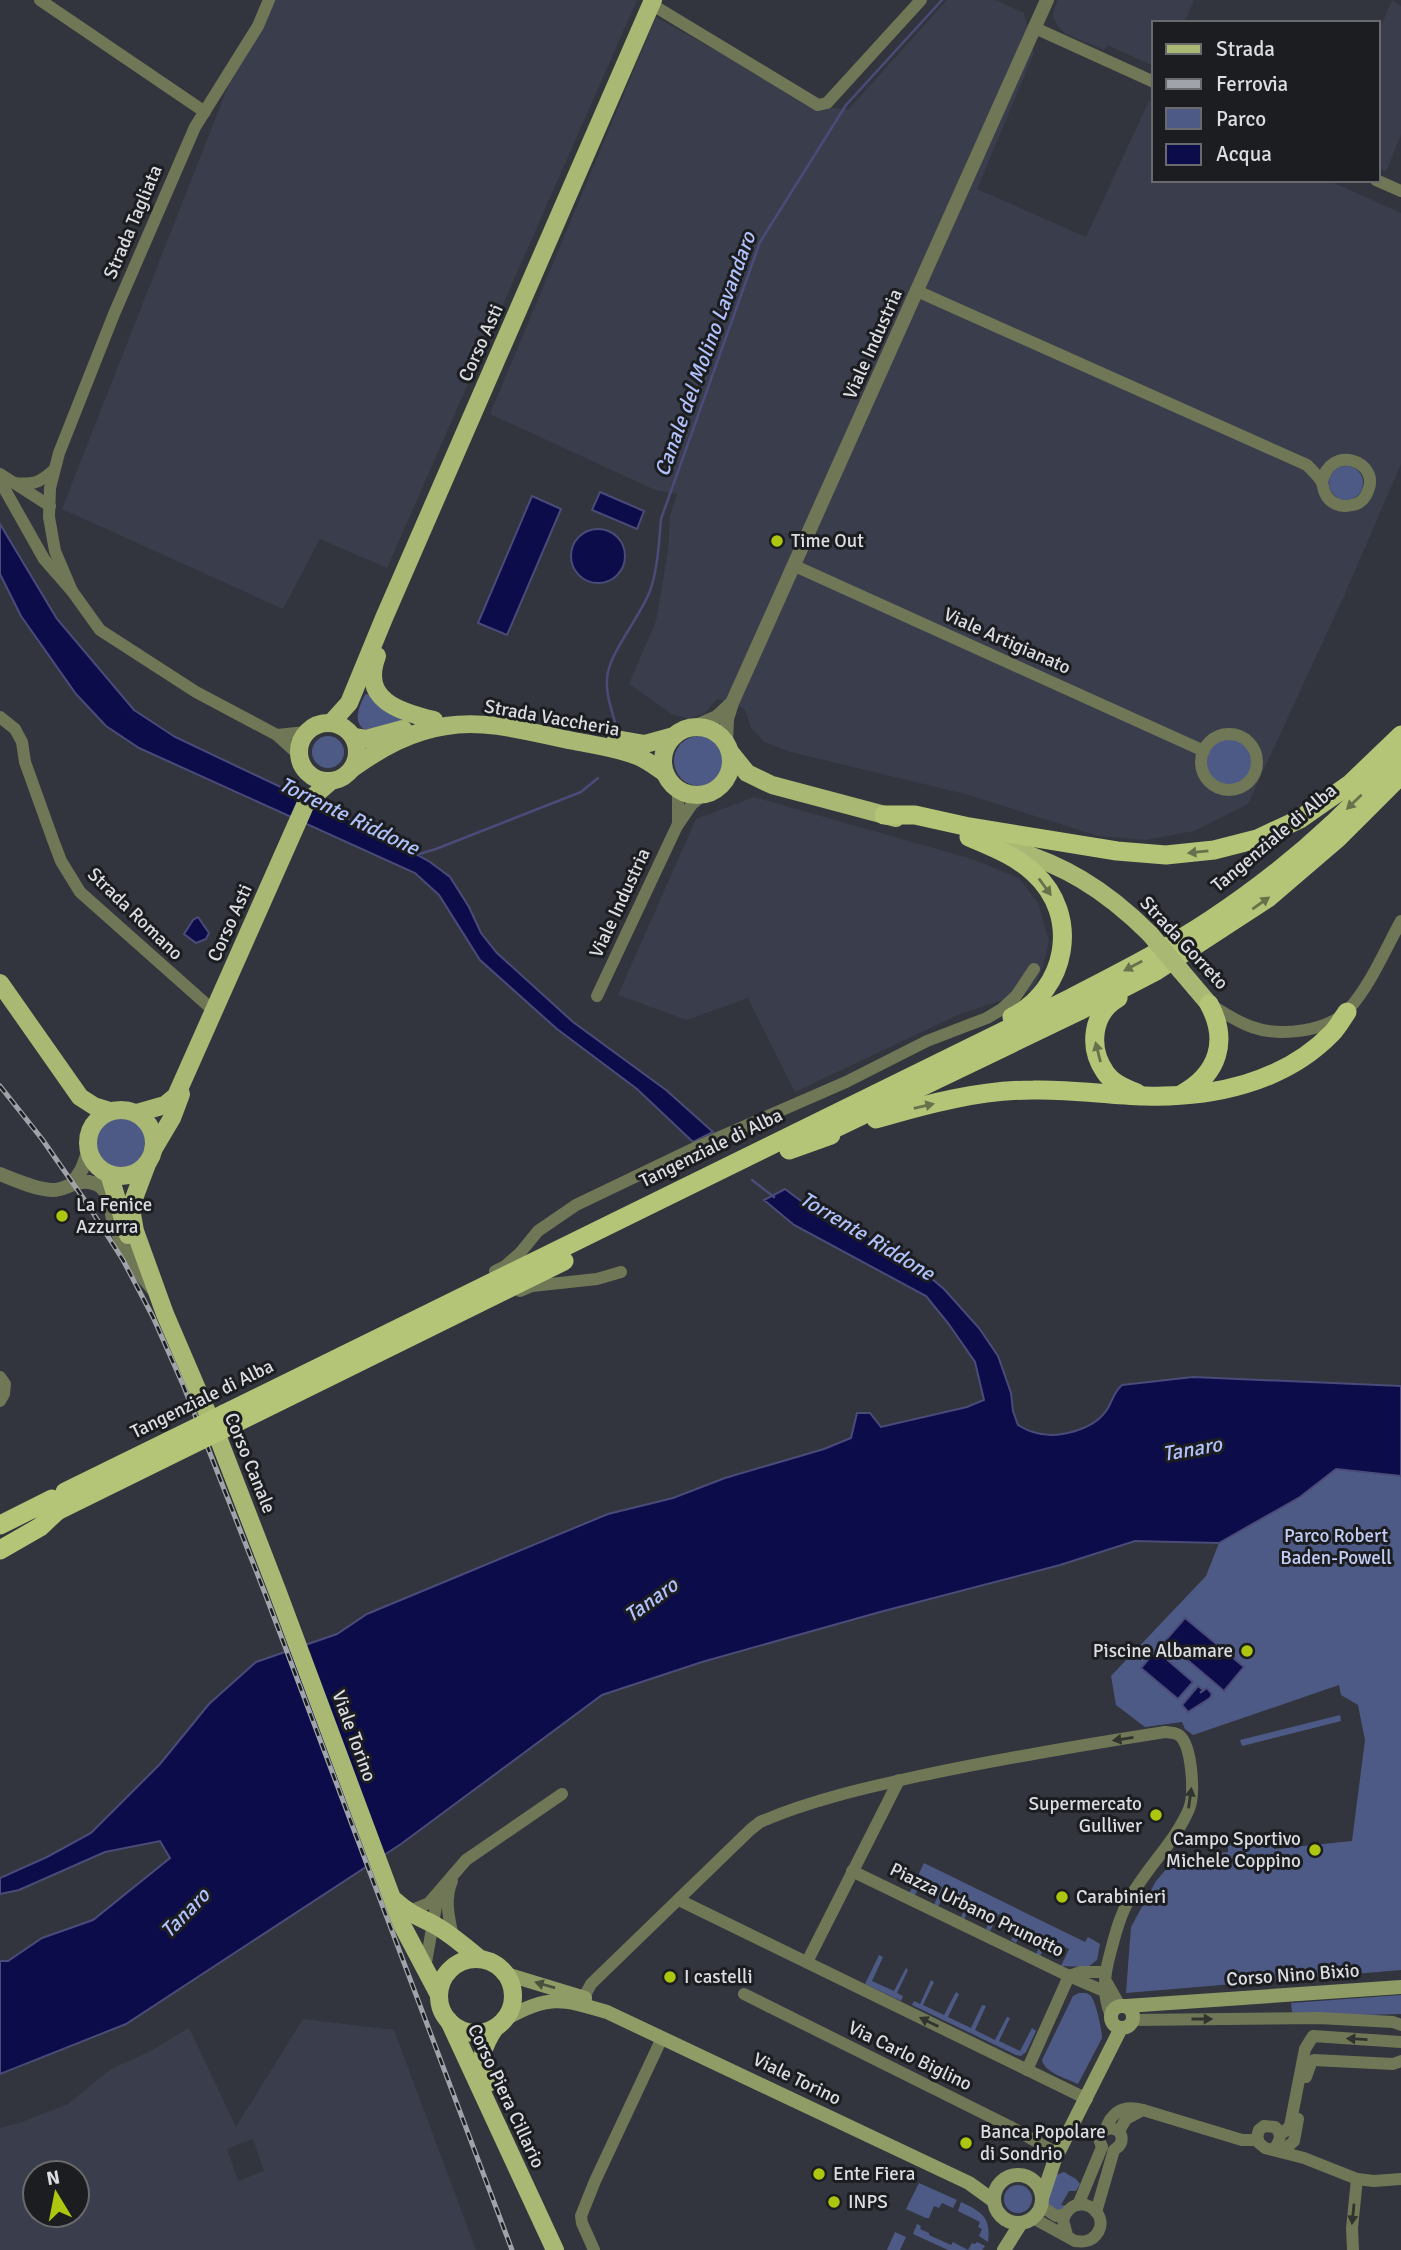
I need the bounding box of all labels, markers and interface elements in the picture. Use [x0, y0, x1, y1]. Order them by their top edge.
legend [1152, 21, 1380, 182]
text: Strada [1216, 36, 1275, 62]
text: Ferrovia [1216, 71, 1288, 97]
text: Parco [1216, 106, 1266, 132]
text: Acqua [1216, 141, 1272, 167]
street label: Strada Tagliata [98, 161, 168, 283]
water label: Canale del Molino Lavandaro [649, 227, 762, 480]
street label: Viale Industria [838, 285, 908, 403]
street label: Corso Asti [453, 300, 509, 386]
place label: Time Out [791, 529, 864, 553]
marker: Time Out [769, 533, 785, 549]
street label: Viale Artigianato [940, 602, 1074, 680]
street label: Strada Vaccheria [482, 694, 622, 742]
water label: Torrente Riddone [275, 771, 424, 862]
street label: Tangenziale di Alba [1206, 779, 1342, 897]
one-way arrow [1346, 793, 1363, 809]
street label: Viale Industria [584, 844, 656, 962]
one-way arrow [1187, 846, 1209, 857]
street label: Strada Romano [82, 862, 188, 966]
one-way arrow [1038, 878, 1052, 896]
street label: Corso Asti [202, 880, 258, 966]
street label: Strada Gorreto [1135, 891, 1233, 995]
one-way arrow [1251, 896, 1271, 909]
one-way arrow [1123, 960, 1143, 972]
one-way arrow [1092, 1041, 1103, 1063]
one-way arrow [913, 1100, 935, 1111]
street label: Tangenziale di Alba [636, 1103, 786, 1193]
water label: Torrente Riddone [795, 1186, 940, 1287]
place label: La Fenice Azzurra [76, 1193, 152, 1239]
marker: La Fenice Azzurra [54, 1208, 70, 1224]
street label: Tangenziale di Alba [127, 1354, 277, 1444]
street label: Corso Canale [219, 1409, 281, 1517]
water label: Tanaro [1160, 1431, 1225, 1467]
park label: Parco Robert Baden-Powell [1280, 1524, 1392, 1570]
water label: Tanaro [619, 1571, 684, 1628]
place label: Piscine Albamare [1093, 1639, 1233, 1663]
marker: Piscine Albamare [1239, 1643, 1255, 1659]
street label: Viale Torino [326, 1687, 382, 1785]
one-way arrow [1112, 1734, 1134, 1745]
one-way arrow [1184, 1787, 1195, 1809]
place label: Supermercato Gulliver [1028, 1792, 1142, 1838]
marker: Supermercato Gulliver [1148, 1807, 1164, 1823]
place label: Campo Sportivo Michele Coppino [1166, 1827, 1301, 1873]
marker: Campo Sportivo Michele Coppino [1307, 1842, 1323, 1858]
street label: Piazza Urbano Prunotto [886, 1857, 1068, 1963]
water label: Tanaro [155, 1882, 216, 1944]
place label: Carabinieri [1076, 1885, 1166, 1909]
marker: Carabinieri [1054, 1889, 1070, 1905]
street label: Corso Nino Bixio [1226, 1958, 1361, 1992]
place label: I castelli [684, 1965, 753, 1989]
marker: I castelli [662, 1969, 678, 1985]
one-way arrow [534, 1979, 555, 1989]
one-way arrow [1191, 2013, 1213, 2025]
street label: Via Carlo Biglino [844, 2016, 976, 2096]
one-way arrow [919, 2016, 939, 2028]
street label: Corso Piera Cillario [462, 2020, 550, 2172]
one-way arrow [1346, 2033, 1368, 2044]
street label: Viale Torino [749, 2047, 845, 2111]
place label: Banca Popolare di Sondrio [980, 2120, 1106, 2166]
marker: Banca Popolare di Sondrio [958, 2135, 974, 2151]
north arrow [21, 2159, 91, 2229]
place label: Ente Fiera [833, 2162, 915, 2186]
text: N [45, 2165, 62, 2191]
marker: Ente Fiera [811, 2166, 827, 2182]
place label: INPS [848, 2190, 888, 2214]
marker: INPS [826, 2194, 842, 2210]
one-way arrow [1347, 2203, 1358, 2225]

